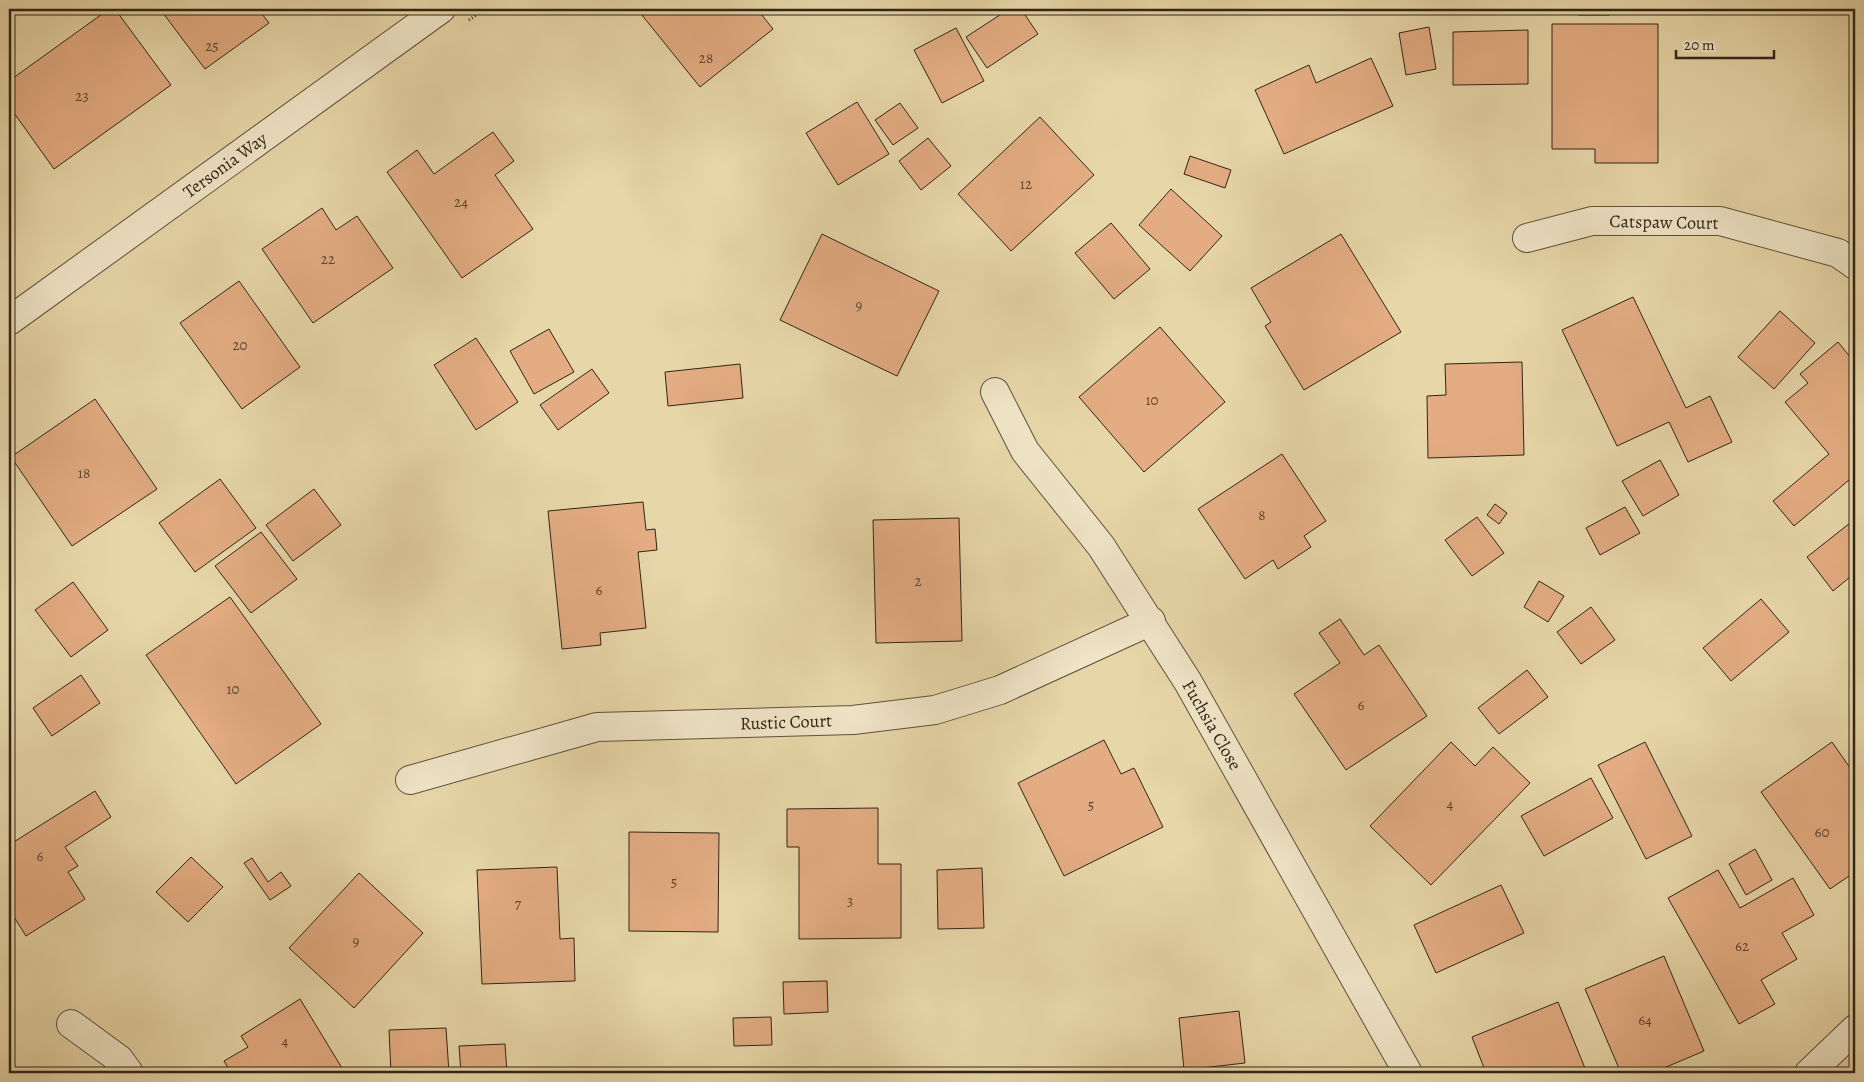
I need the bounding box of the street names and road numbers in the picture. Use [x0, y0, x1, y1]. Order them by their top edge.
street label: Tersonia Way [178, 126, 273, 204]
street label: Catspaw Court [1609, 209, 1719, 235]
street label: Fuchsia Close [1177, 676, 1247, 774]
street label: Rustic Court [740, 708, 832, 736]

